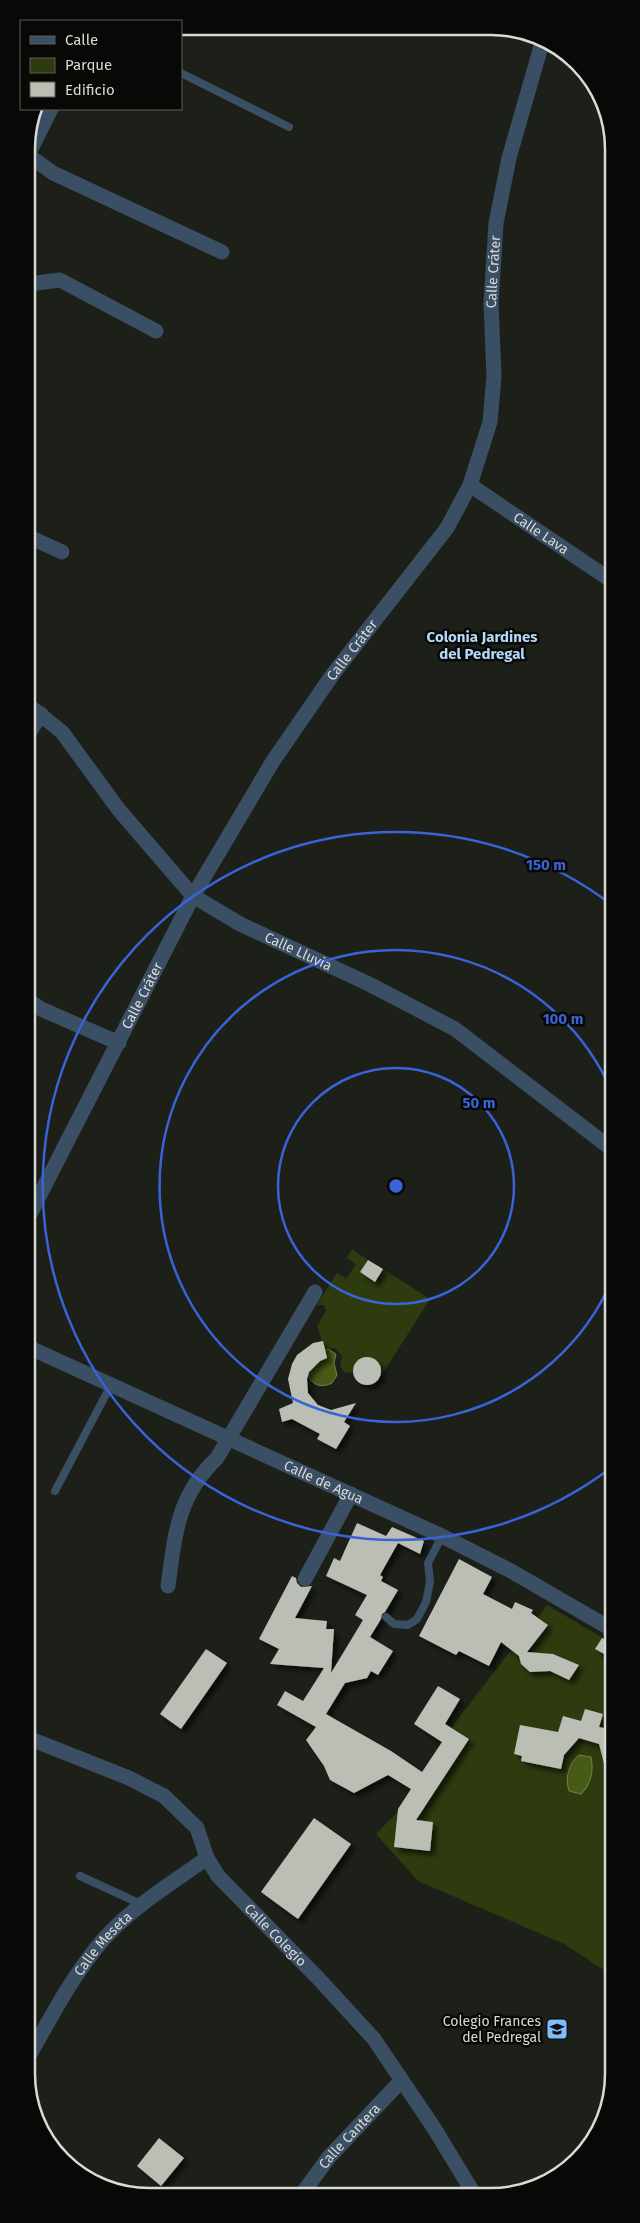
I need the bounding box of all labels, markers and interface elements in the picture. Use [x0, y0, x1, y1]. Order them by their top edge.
legend [20, 20, 182, 110]
text: Calle [65, 31, 98, 49]
text: Parque [65, 56, 112, 74]
text: Edificio [65, 81, 115, 99]
street label: Calle Cráter [482, 234, 504, 308]
street label: Calle Lava [510, 508, 572, 558]
street label: Calle Cráter [323, 616, 381, 684]
district label: Colonia Jardines del Pedregal [427, 628, 537, 663]
text: 150 m [526, 856, 566, 874]
street label: Calle Lluvia [262, 928, 335, 974]
street label: Calle Cráter [118, 959, 166, 1032]
text: 100 m [543, 1010, 583, 1028]
text: 50 m [462, 1094, 496, 1112]
centre of rings [387, 1177, 405, 1195]
street label: Calle de Agua [281, 1457, 366, 1507]
street label: Calle Colegio [241, 1900, 310, 1970]
street label: Calle Meseta [70, 1908, 135, 1979]
place label: Colegio Frances del Pedregal [443, 2013, 541, 2046]
school or university icon: Colegio Frances del Pedregal [545, 2017, 569, 2041]
street label: Calle Cantera [315, 2100, 384, 2172]

